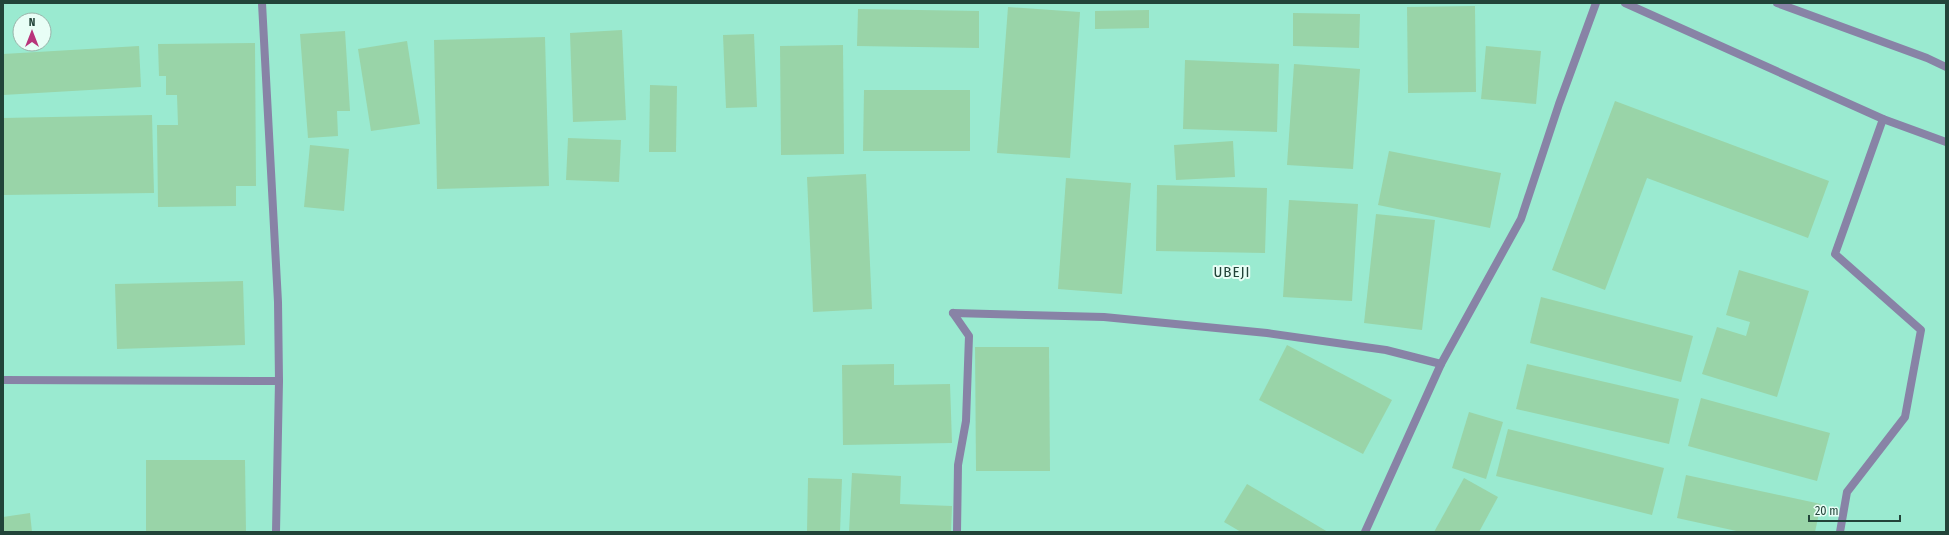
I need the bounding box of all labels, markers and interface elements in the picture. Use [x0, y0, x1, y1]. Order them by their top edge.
north arrow [12, 12, 52, 52]
text: N [29, 16, 35, 29]
district label: UBEJI [1214, 263, 1251, 281]
scale bar [1809, 497, 1900, 523]
text: 20 m [1815, 504, 1839, 518]

